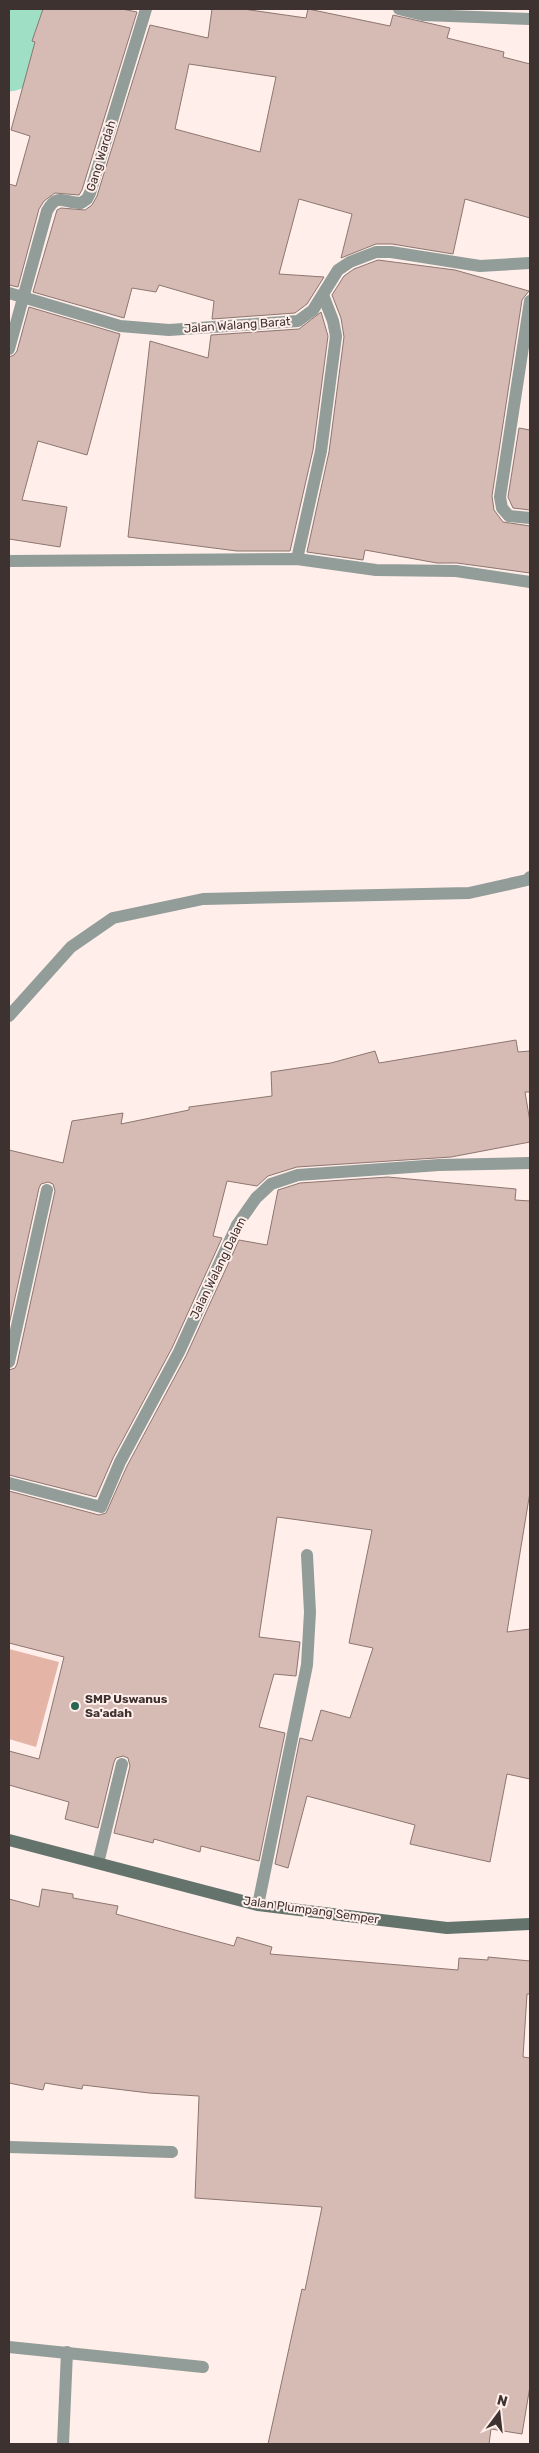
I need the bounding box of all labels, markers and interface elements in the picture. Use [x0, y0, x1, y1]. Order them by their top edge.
street label: Gang Wardah [84, 119, 118, 193]
street label: Jalan Walang Barat [183, 314, 291, 336]
street label: Jalan Walang Dalam [187, 1215, 249, 1321]
place label: SMP Uswanus Sa'adah [85, 1692, 168, 1720]
marker: SMP Uswanus Sa'adah [69, 1700, 81, 1712]
street label: Jalan Plumpang Semper [242, 1894, 380, 1927]
north arrow [474, 2388, 524, 2438]
text: N [495, 2391, 509, 2410]

